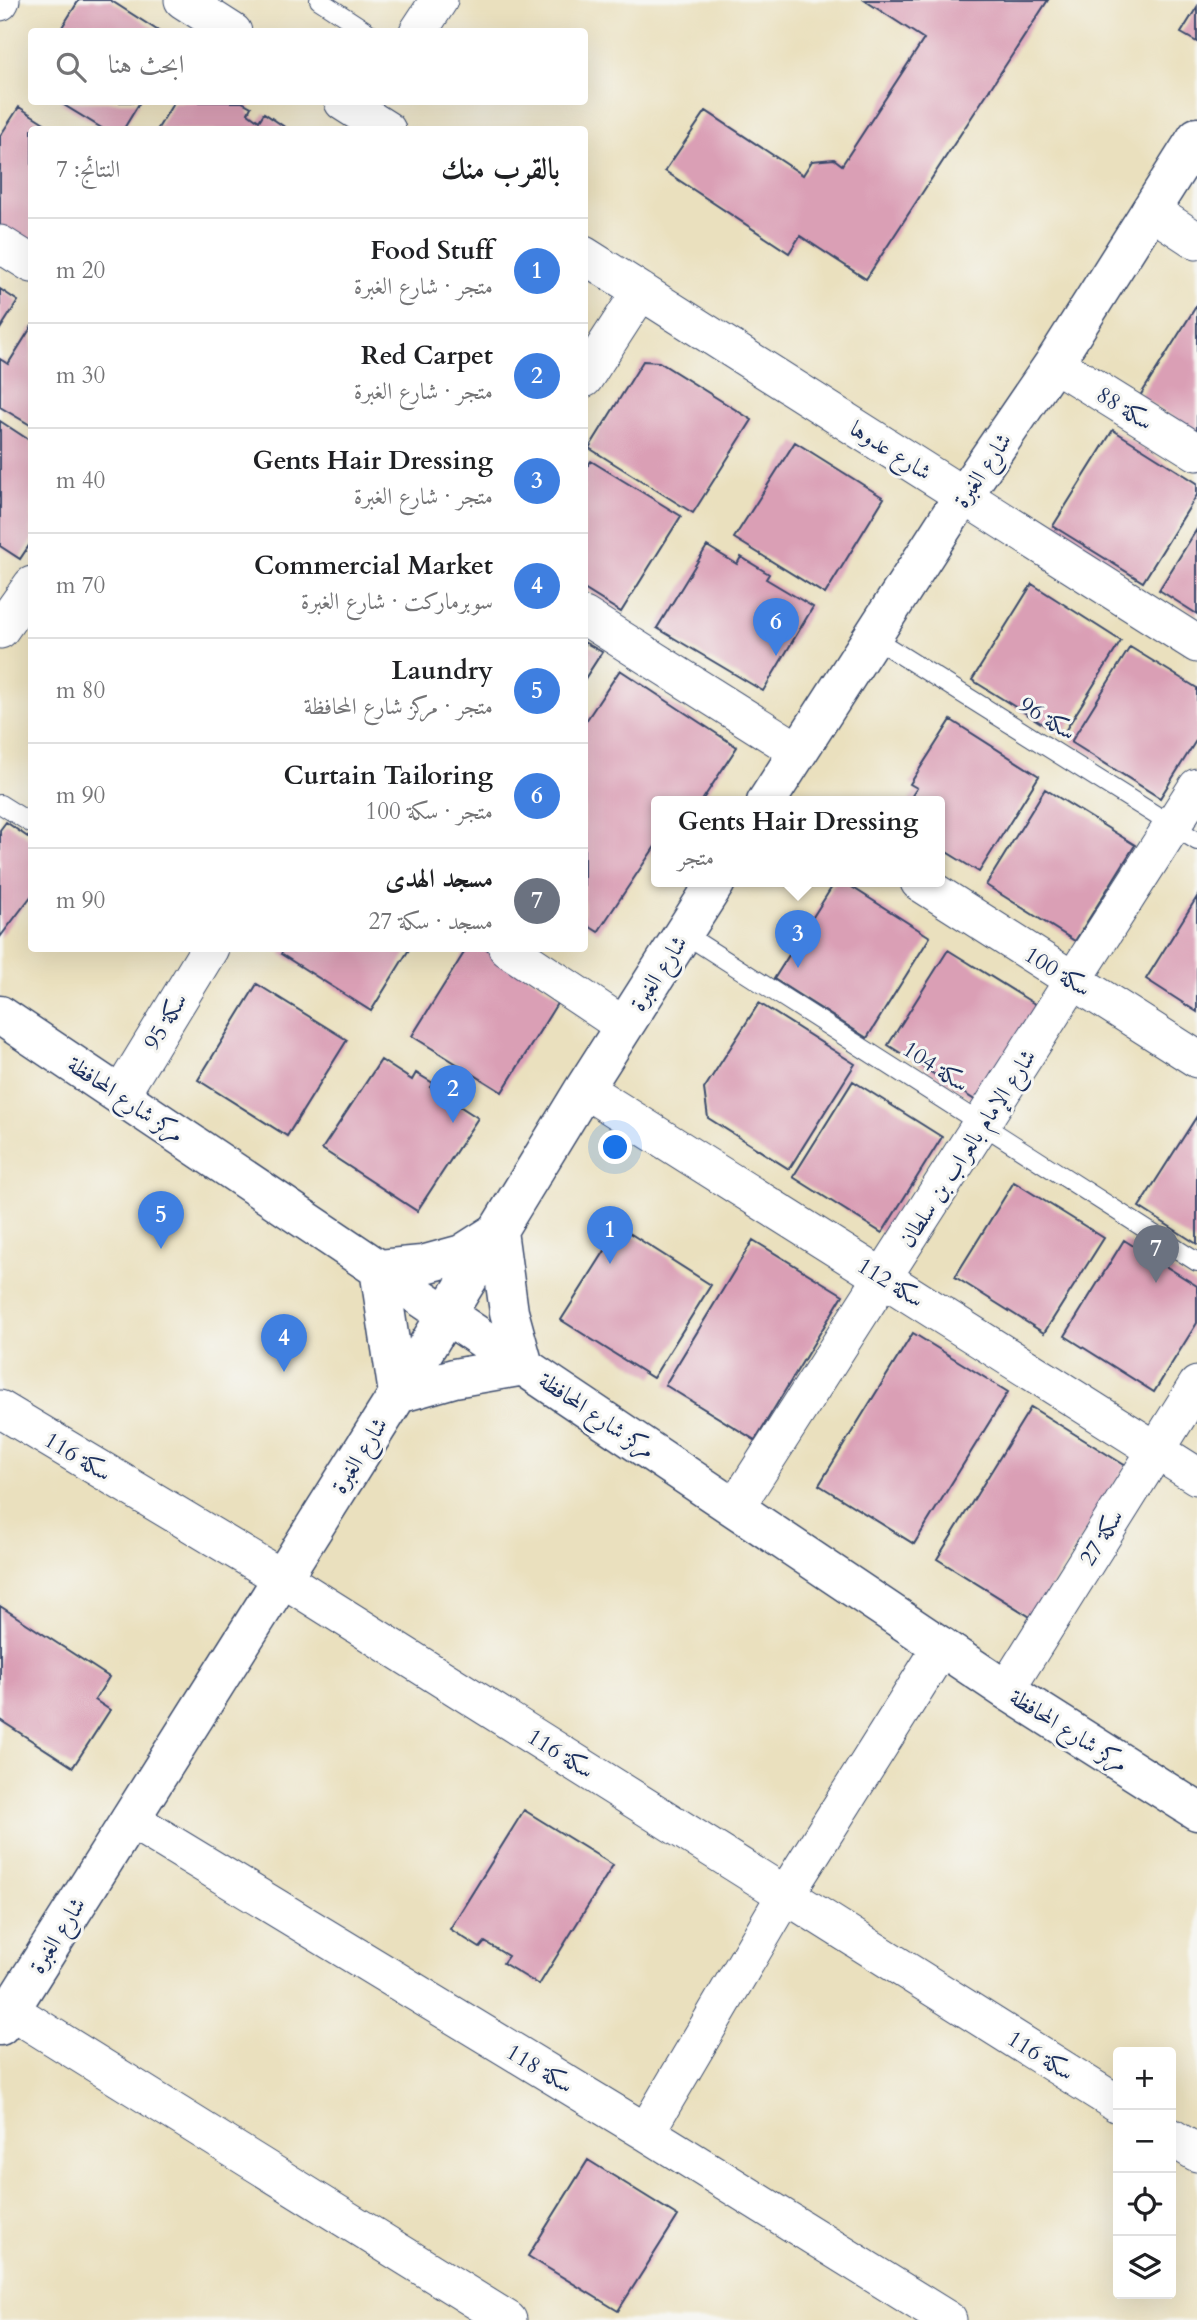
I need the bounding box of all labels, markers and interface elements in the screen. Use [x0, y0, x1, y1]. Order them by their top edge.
search box [28, 28, 588, 105]
text: ابحث هنا [108, 47, 184, 82]
icon: search [52, 48, 90, 86]
text: بالقرب منك [441, 149, 560, 190]
text: النتائج: 7 [56, 154, 120, 185]
text: Food Stuff [370, 233, 493, 268]
text: 20 m [56, 255, 105, 286]
text: 1 [531, 255, 543, 286]
text: متجر · شارع الغبرة [354, 271, 493, 302]
text: Red Carpet [361, 338, 493, 373]
text: 30 m [56, 360, 105, 391]
text: 2 [531, 360, 543, 391]
text: متجر · شارع الغبرة [354, 376, 493, 407]
street label: سكة 88 [1091, 379, 1159, 438]
street label: شارع عدوها [842, 413, 937, 491]
street label: شارع الغبرة [946, 427, 1022, 516]
text: Gents Hair Dressing [253, 443, 493, 478]
text: 40 m [56, 465, 105, 496]
text: 3 [531, 465, 543, 496]
text: متجر · شارع الغبرة [354, 481, 493, 512]
text: Commercial Market [254, 548, 493, 583]
text: 70 m [56, 570, 105, 601]
text: 4 [531, 570, 543, 601]
text: سوبرماركت · شارع الغبرة [301, 586, 493, 617]
pin: 6 [753, 598, 799, 656]
text: Laundry [392, 653, 493, 688]
text: 80 m [56, 675, 105, 706]
text: 5 [531, 675, 543, 706]
street label: سكة 96 [1014, 689, 1082, 748]
text: متجر · مركز شارع المحافظة [304, 691, 493, 722]
text: Curtain Tailoring [283, 758, 493, 793]
text: 90 m [56, 780, 105, 811]
text: 6 [531, 780, 543, 811]
text: متجر · سكة 100 [365, 796, 493, 827]
popup [651, 796, 945, 887]
text: Gents Hair Dressing [678, 804, 918, 839]
text: متجر [678, 842, 714, 873]
text: مسجد الهدى [385, 861, 493, 896]
text: 90 m [56, 885, 105, 916]
text: 7 [531, 885, 543, 916]
text: مسجد · سكة 27 [369, 906, 493, 937]
pin: 3 [775, 910, 821, 968]
street label: شارع الغبرة [622, 929, 698, 1019]
street label: سكة 100 [1019, 939, 1097, 1004]
street label: سكة 95 [136, 987, 194, 1055]
street label: سكة 104 [897, 1034, 975, 1099]
street label: شارع الإمام بالعراب بن سلطان [891, 1043, 1047, 1256]
street label: مركز شارع المحافظة [59, 1049, 190, 1153]
pin: 2 [430, 1065, 476, 1123]
your location [598, 1130, 632, 1164]
pin: 5 [138, 1191, 184, 1249]
pin: 1 [587, 1206, 633, 1264]
pin: 7 [1133, 1225, 1179, 1283]
street label: سكة 112 [852, 1250, 930, 1315]
pin: 4 [261, 1314, 307, 1372]
street label: مركز شارع المحافظة [530, 1365, 661, 1469]
street label: شارع الغبرة [324, 1411, 398, 1501]
street label: سكة 116 [38, 1424, 117, 1489]
street label: سكة 27 [1072, 1503, 1131, 1571]
street label: مركز شارع المحافظة [1001, 1682, 1134, 1783]
street label: سكة 116 [522, 1721, 600, 1786]
street label: شارع الغبرة [22, 1891, 96, 1981]
street label: سكة 116 [1002, 2023, 1080, 2088]
street label: سكة 118 [500, 2036, 579, 2101]
map controls [1113, 2047, 1176, 2299]
button: + [1113, 2047, 1176, 2110]
button: − [1113, 2110, 1176, 2173]
button: locate [1113, 2173, 1176, 2236]
button: layers [1113, 2236, 1176, 2299]

